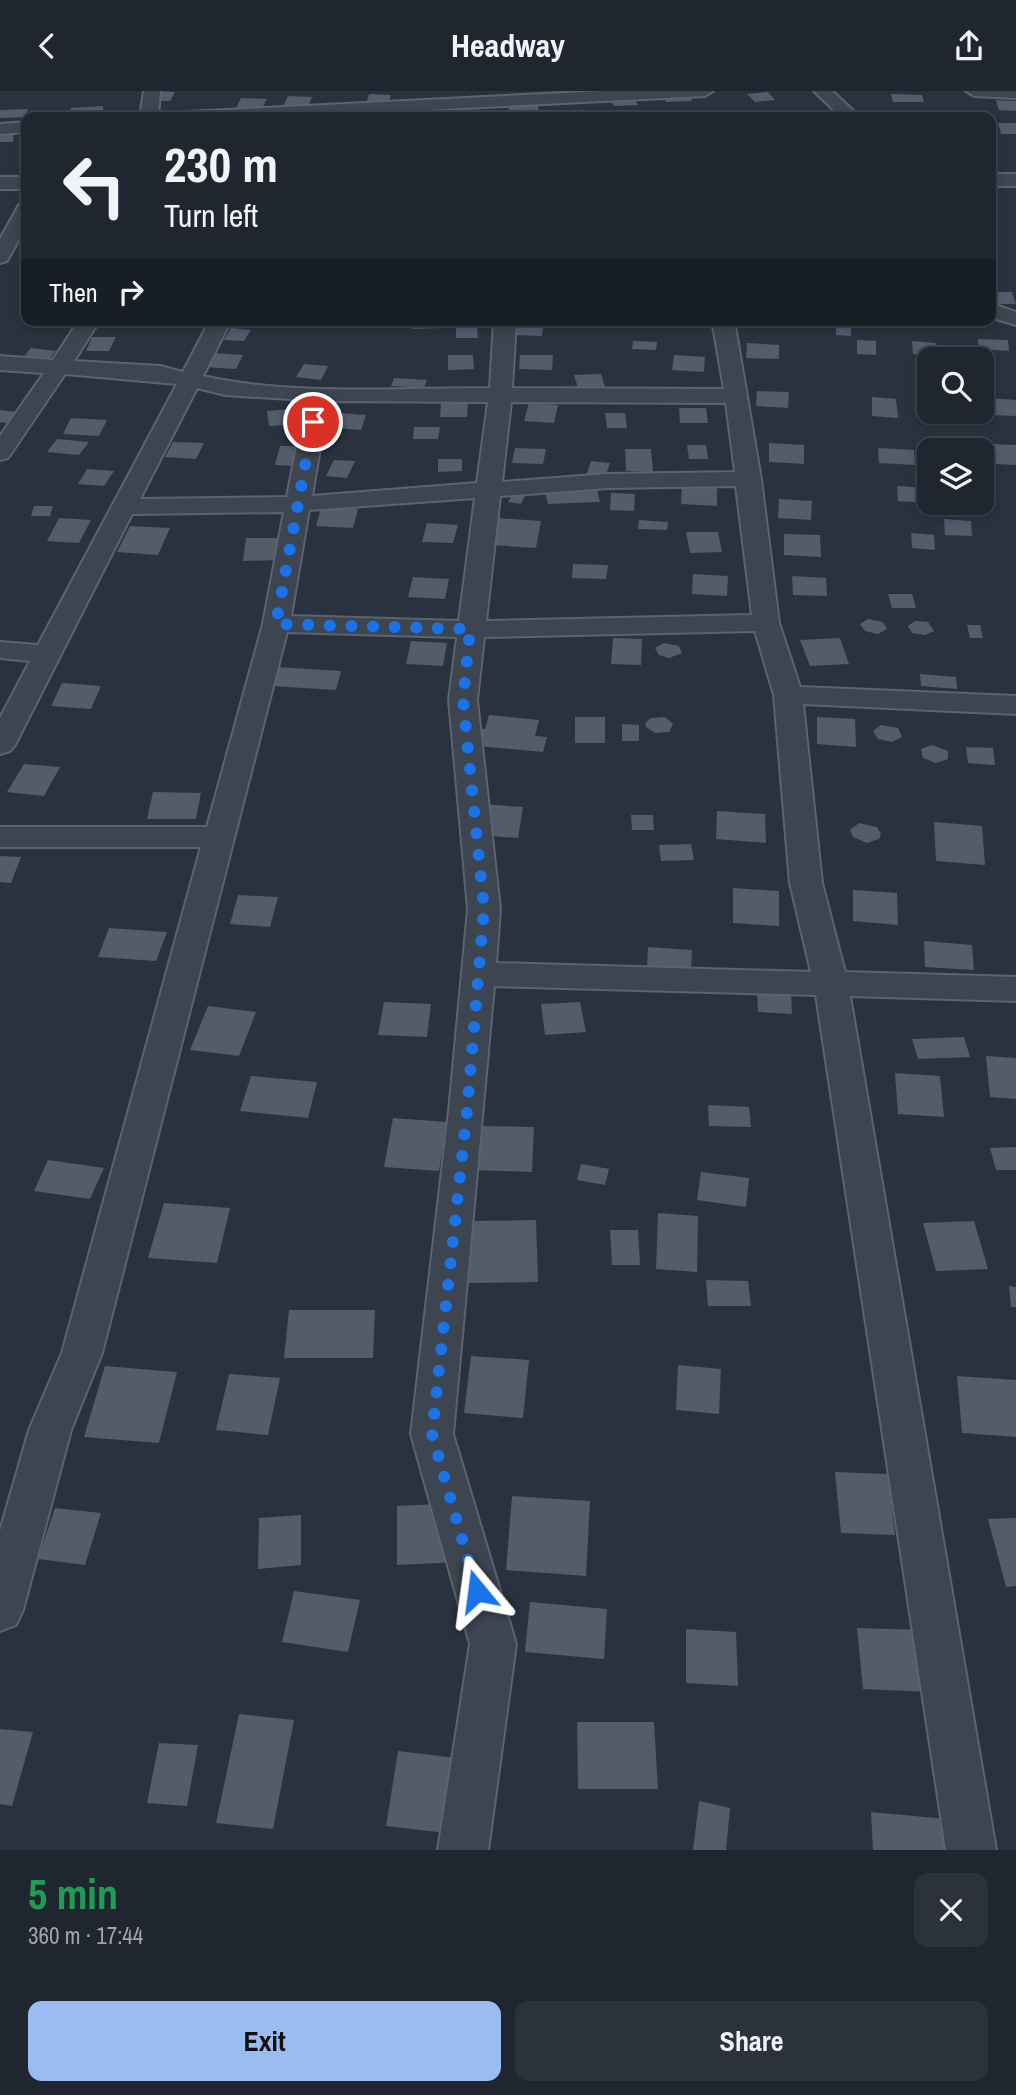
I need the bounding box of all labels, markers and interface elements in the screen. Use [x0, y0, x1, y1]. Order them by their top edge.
text: Headway [451, 24, 565, 67]
icon: back [28, 27, 66, 65]
icon: share [950, 27, 988, 65]
text: 230 m [164, 131, 278, 197]
icon: left [49, 140, 140, 231]
text: Turn left [164, 194, 258, 237]
icon: right [112, 273, 150, 311]
text: Then [49, 275, 98, 310]
map controls [917, 347, 994, 515]
button: search [917, 347, 994, 424]
pin [283, 392, 343, 452]
icon: arrive [294, 403, 332, 441]
button: layers [917, 438, 994, 515]
position arrow [440, 1554, 514, 1628]
text: 5 min [28, 1866, 118, 1922]
button: close [914, 1873, 988, 1947]
text: 360 m · 17:44 [28, 1920, 143, 1951]
button: Exit [28, 2001, 501, 2081]
button: Share [515, 2001, 988, 2081]

